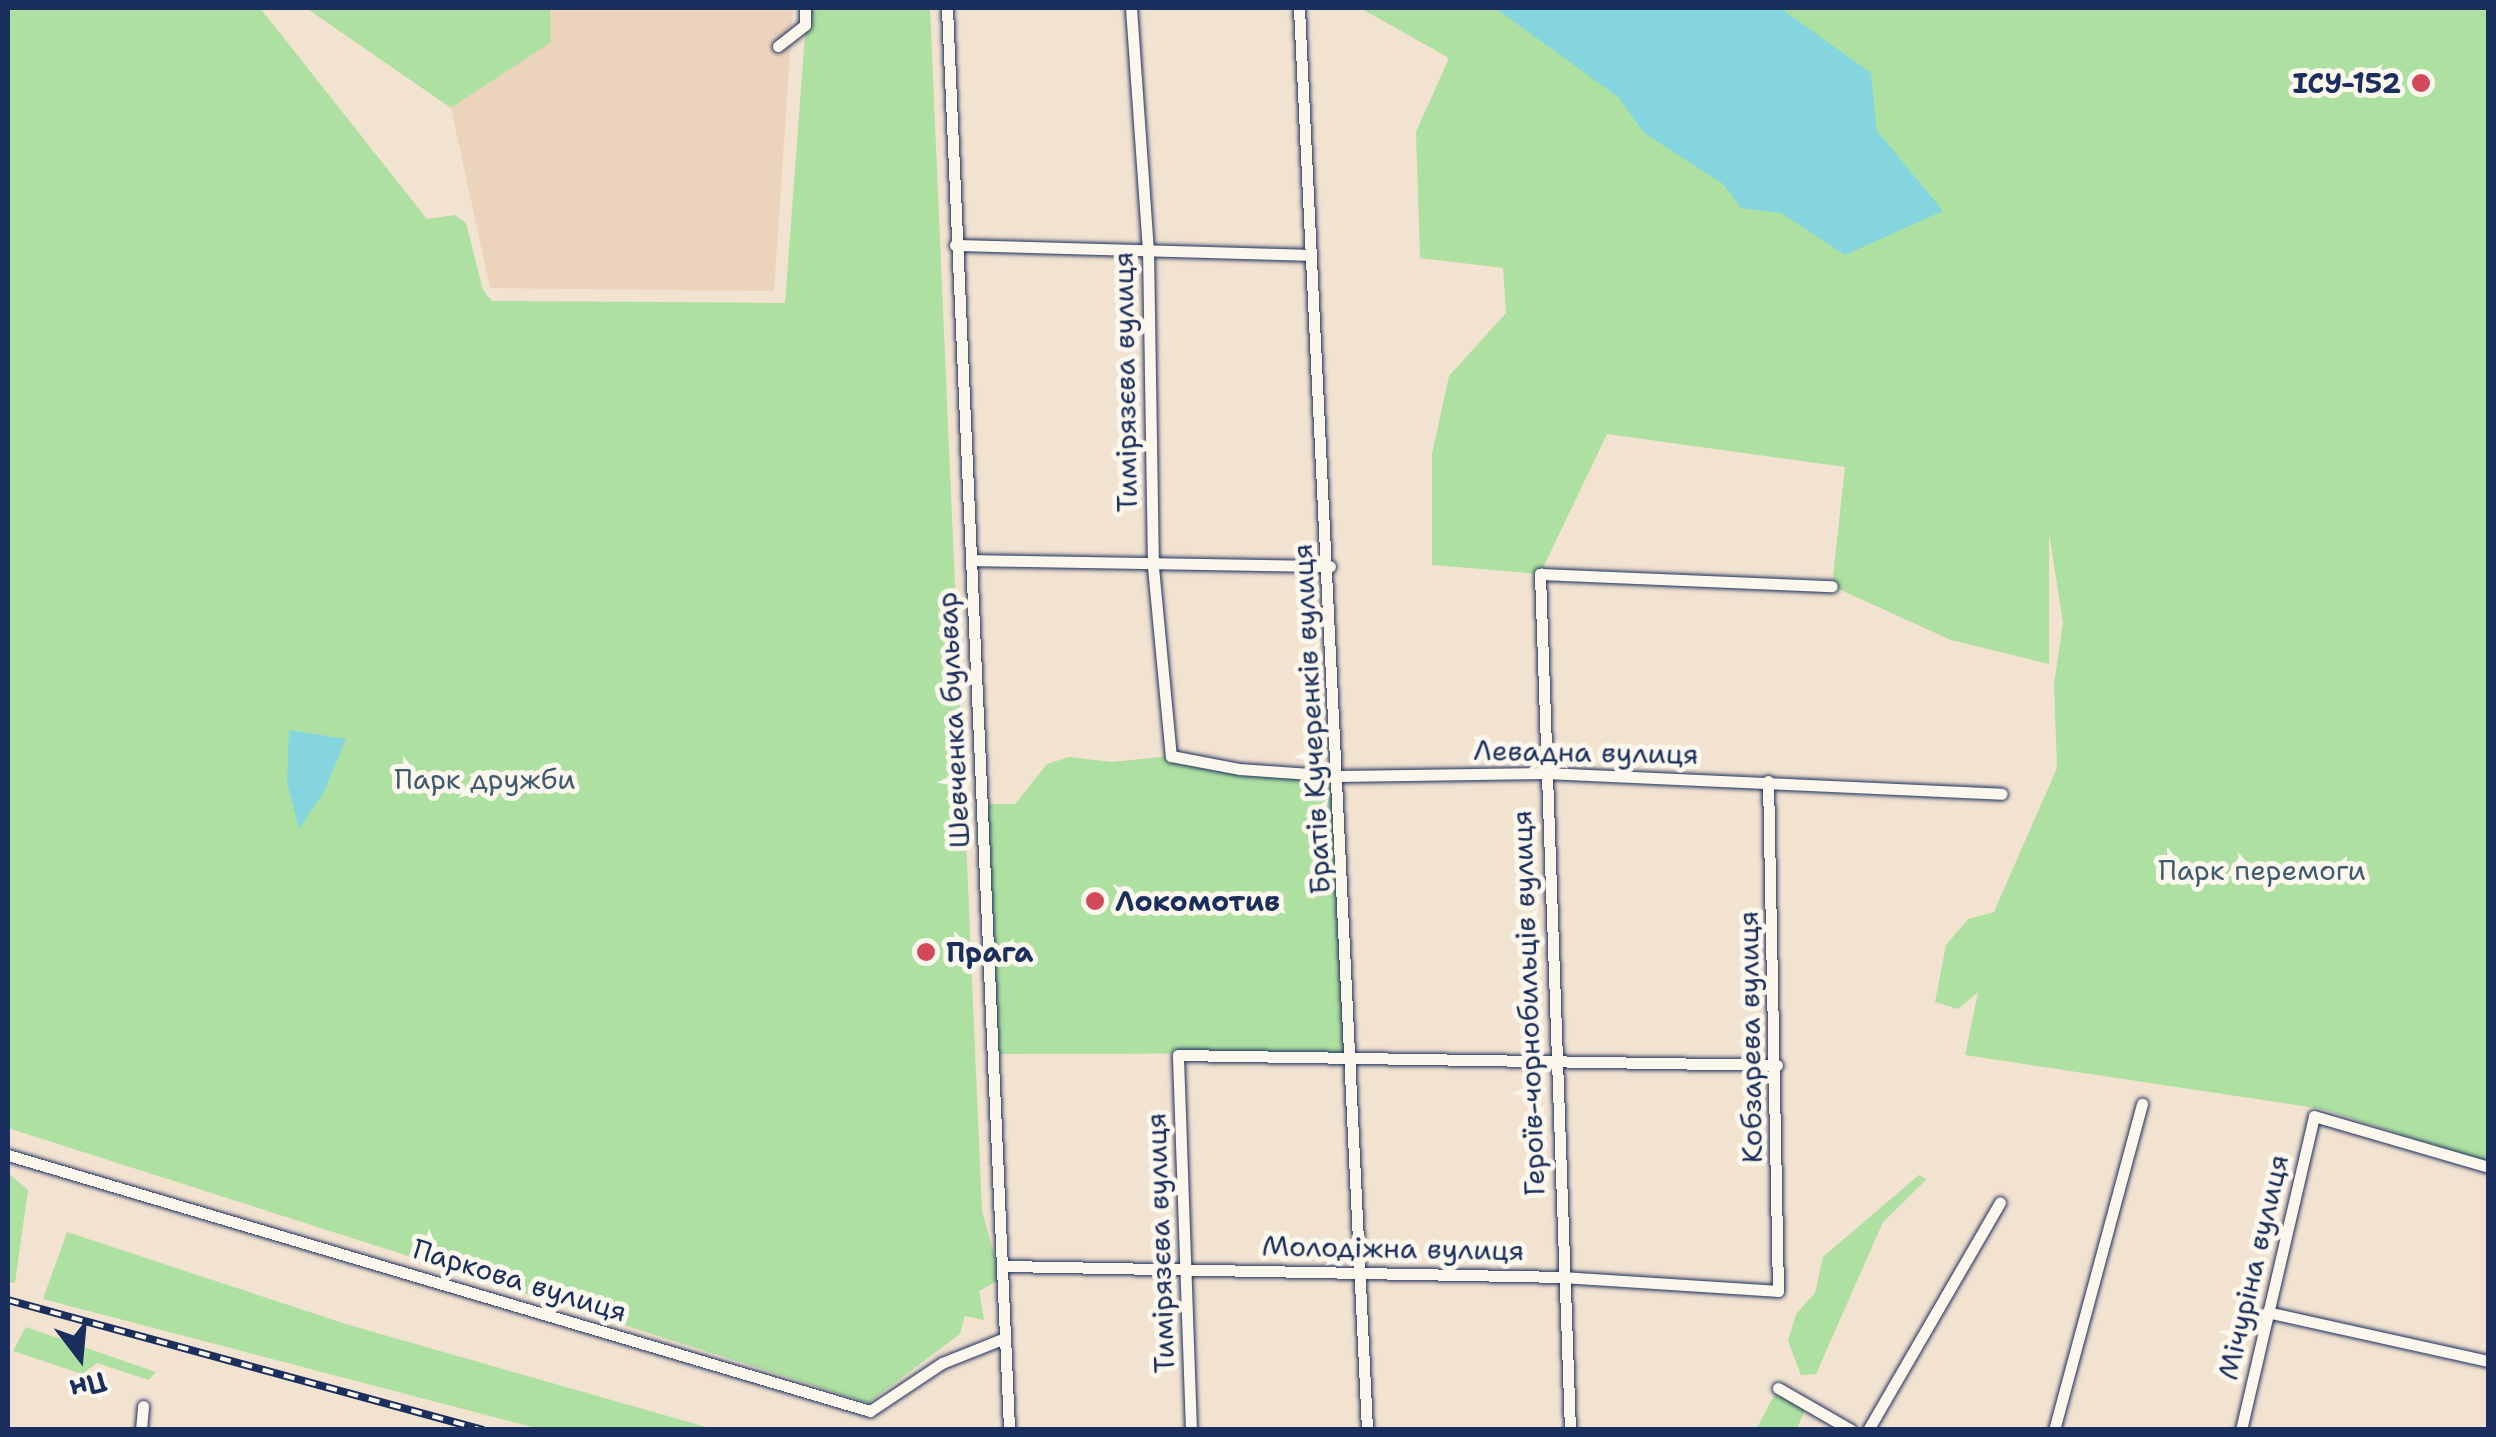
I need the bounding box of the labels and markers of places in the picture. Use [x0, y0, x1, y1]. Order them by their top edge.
place label: ІСУ-152 [2292, 66, 2401, 100]
marker: ІСУ-152 [2410, 72, 2432, 94]
place label: Локомотив [1115, 884, 1280, 918]
marker: Локомотив [1084, 890, 1106, 912]
place label: Прага [946, 935, 1033, 969]
marker: Прага [915, 941, 937, 963]

